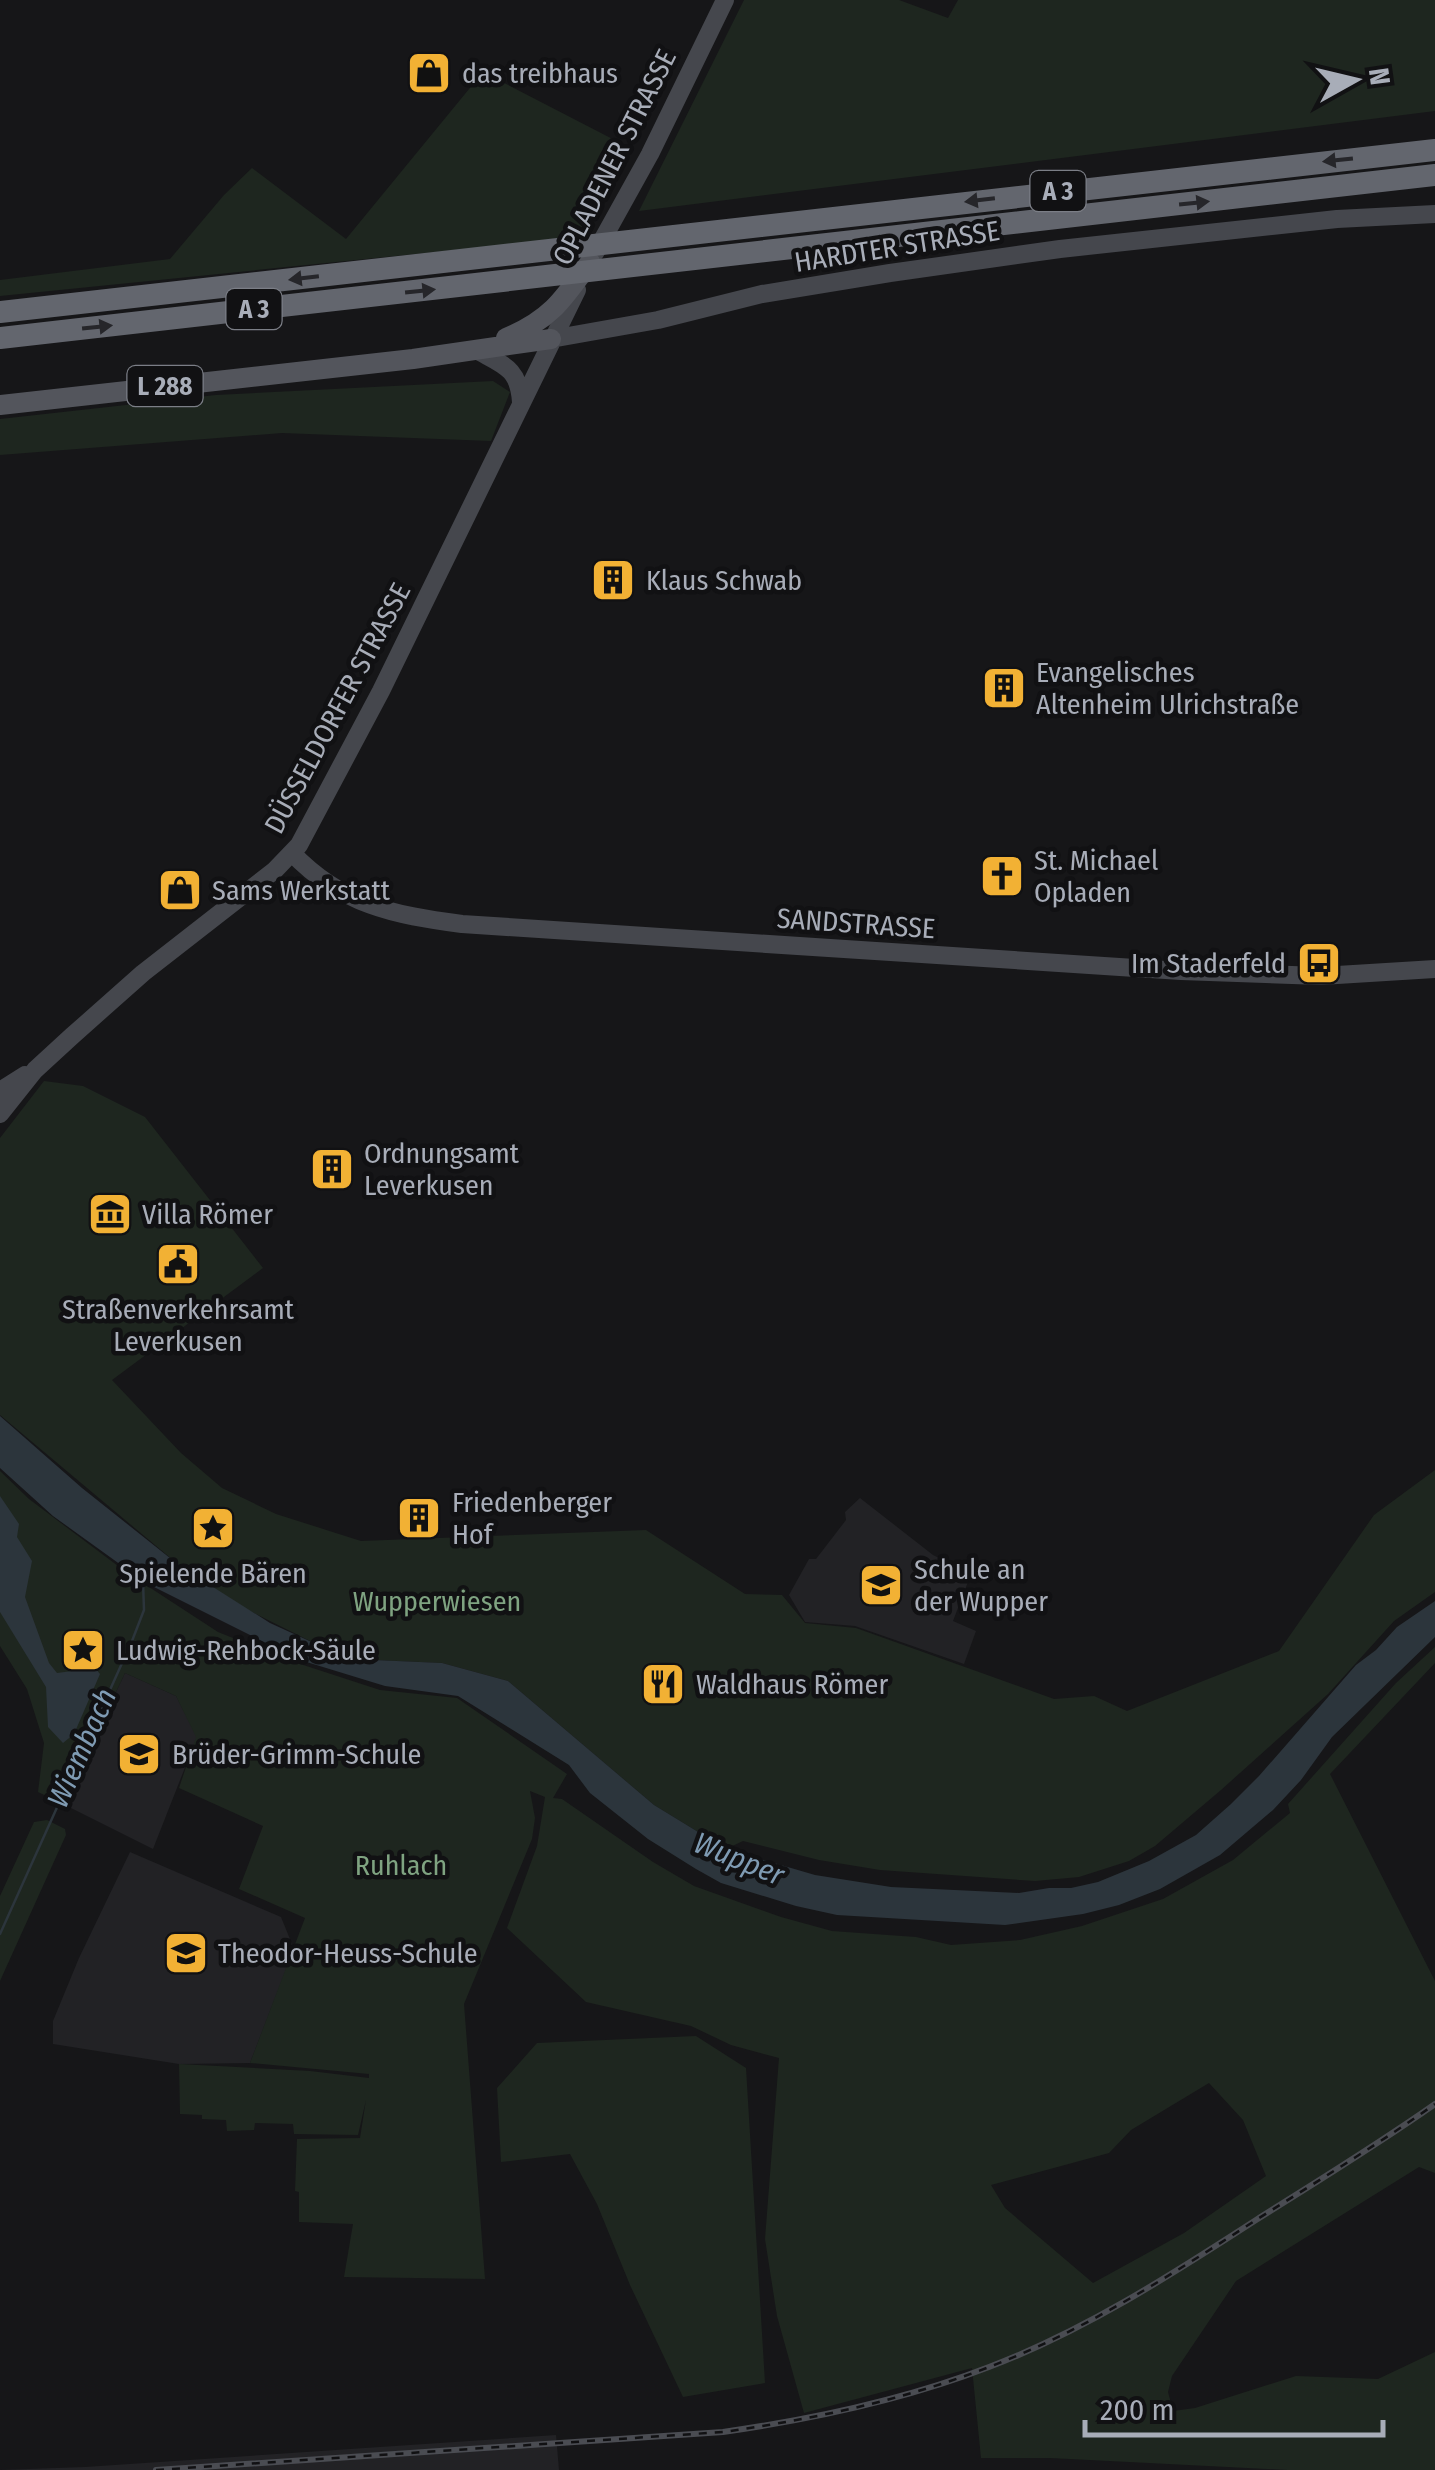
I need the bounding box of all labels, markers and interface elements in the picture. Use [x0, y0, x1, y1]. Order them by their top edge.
north arrow [1305, 30, 1405, 130]
street label: OPLADENER STRASSE [546, 44, 683, 271]
shop icon: das treibhaus [406, 50, 452, 96]
place label: das treibhaus [462, 57, 618, 90]
text: N [1362, 66, 1397, 87]
one-way arrow [1322, 153, 1353, 169]
road number: A 3 [1030, 171, 1086, 211]
one-way arrow [964, 192, 996, 208]
one-way arrow [1179, 195, 1211, 211]
street label: HARDTER STRASSE [792, 214, 1002, 279]
one-way arrow [287, 270, 319, 286]
one-way arrow [404, 283, 436, 299]
road number: A 3 [226, 289, 282, 329]
one-way arrow [81, 319, 113, 335]
road number: L 288 [128, 366, 202, 406]
building icon: Klaus Schwab [590, 557, 636, 603]
place label: Klaus Schwab [646, 564, 802, 597]
street label: DÜSSELDORFER STRASSE [257, 577, 417, 839]
place label: Evangelisches Altenheim Ulrichstraße [1036, 656, 1299, 721]
building icon: Evangelisches Altenheim Ulrichstraße [981, 665, 1027, 711]
place label: St. Michael Opladen [1034, 844, 1158, 909]
church icon: St. Michael Opladen [979, 853, 1025, 899]
shop icon: Sams Werkstatt [157, 867, 203, 913]
place label: Sams Werkstatt [212, 874, 391, 907]
street label: SANDSTRASSE [776, 902, 936, 945]
bus stop icon: Im Staderfeld [1296, 940, 1342, 986]
place label: Im Staderfeld [1131, 947, 1286, 980]
place label: Ordnungsamt Leverkusen [364, 1137, 520, 1202]
building icon: Ordnungsamt Leverkusen [309, 1146, 355, 1192]
museum icon: Villa Römer [87, 1191, 133, 1237]
place label: Villa Römer [142, 1198, 273, 1231]
public building icon: Straßenverkehrsamt Leverkusen [155, 1241, 201, 1287]
place label: Straßenverkehrsamt Leverkusen [62, 1293, 295, 1358]
place label: Friedenberger Hof [452, 1486, 612, 1551]
building icon: Friedenberger Hof [396, 1495, 442, 1541]
place icon: Spielende Bären [190, 1505, 236, 1551]
place label: Schule an der Wupper [914, 1553, 1048, 1618]
place label: Spielende Bären [119, 1557, 307, 1590]
school or university icon: Schule an der Wupper [858, 1562, 904, 1608]
park label: Wupperwiesen [353, 1585, 521, 1618]
place icon: Ludwig-Rehbock-Säule [60, 1627, 106, 1673]
place label: Ludwig-Rehbock-Säule [116, 1634, 376, 1667]
restaurant icon: Waldhaus Römer [640, 1661, 686, 1707]
place label: Waldhaus Römer [696, 1668, 888, 1701]
water label: Wiembach [40, 1683, 124, 1813]
school or university icon: Brüder-Grimm-Schule [116, 1731, 162, 1777]
place label: Brüder-Grimm-Schule [172, 1738, 421, 1771]
water label: Wupper [689, 1825, 791, 1894]
park label: Ruhlach [355, 1849, 447, 1882]
school or university icon: Theodor-Heuss-Schule [163, 1930, 209, 1976]
place label: Theodor-Heuss-Schule [218, 1937, 478, 1970]
scale bar [1085, 2375, 1382, 2437]
text: 200 m [1100, 2392, 1175, 2428]

